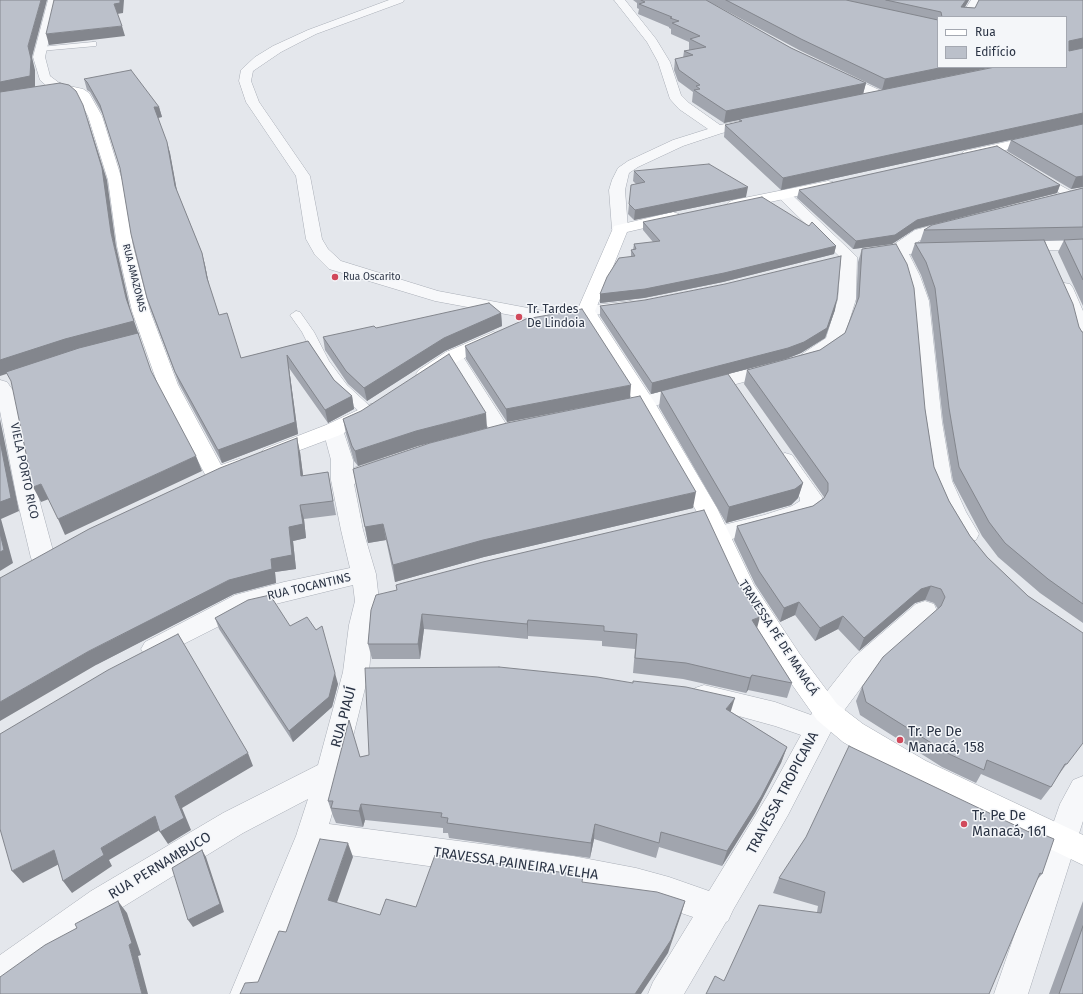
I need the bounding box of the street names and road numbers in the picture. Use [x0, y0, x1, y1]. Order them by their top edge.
street label: RUA AMAZONAS [120, 243, 148, 313]
street label: VIELA PORTO RICO [7, 422, 41, 520]
street label: RUA TOCANTINS [266, 570, 352, 604]
street label: TRAVESSA PÉ DE MANACÁ [735, 578, 821, 698]
street label: RUA PIAUÍ [328, 685, 360, 749]
street label: TRAVESSA TROPICANA [744, 729, 822, 857]
street label: RUA PERNAMBUCO [106, 829, 214, 903]
street label: TRAVESSA PAINEIRA VELHA [433, 844, 599, 884]

